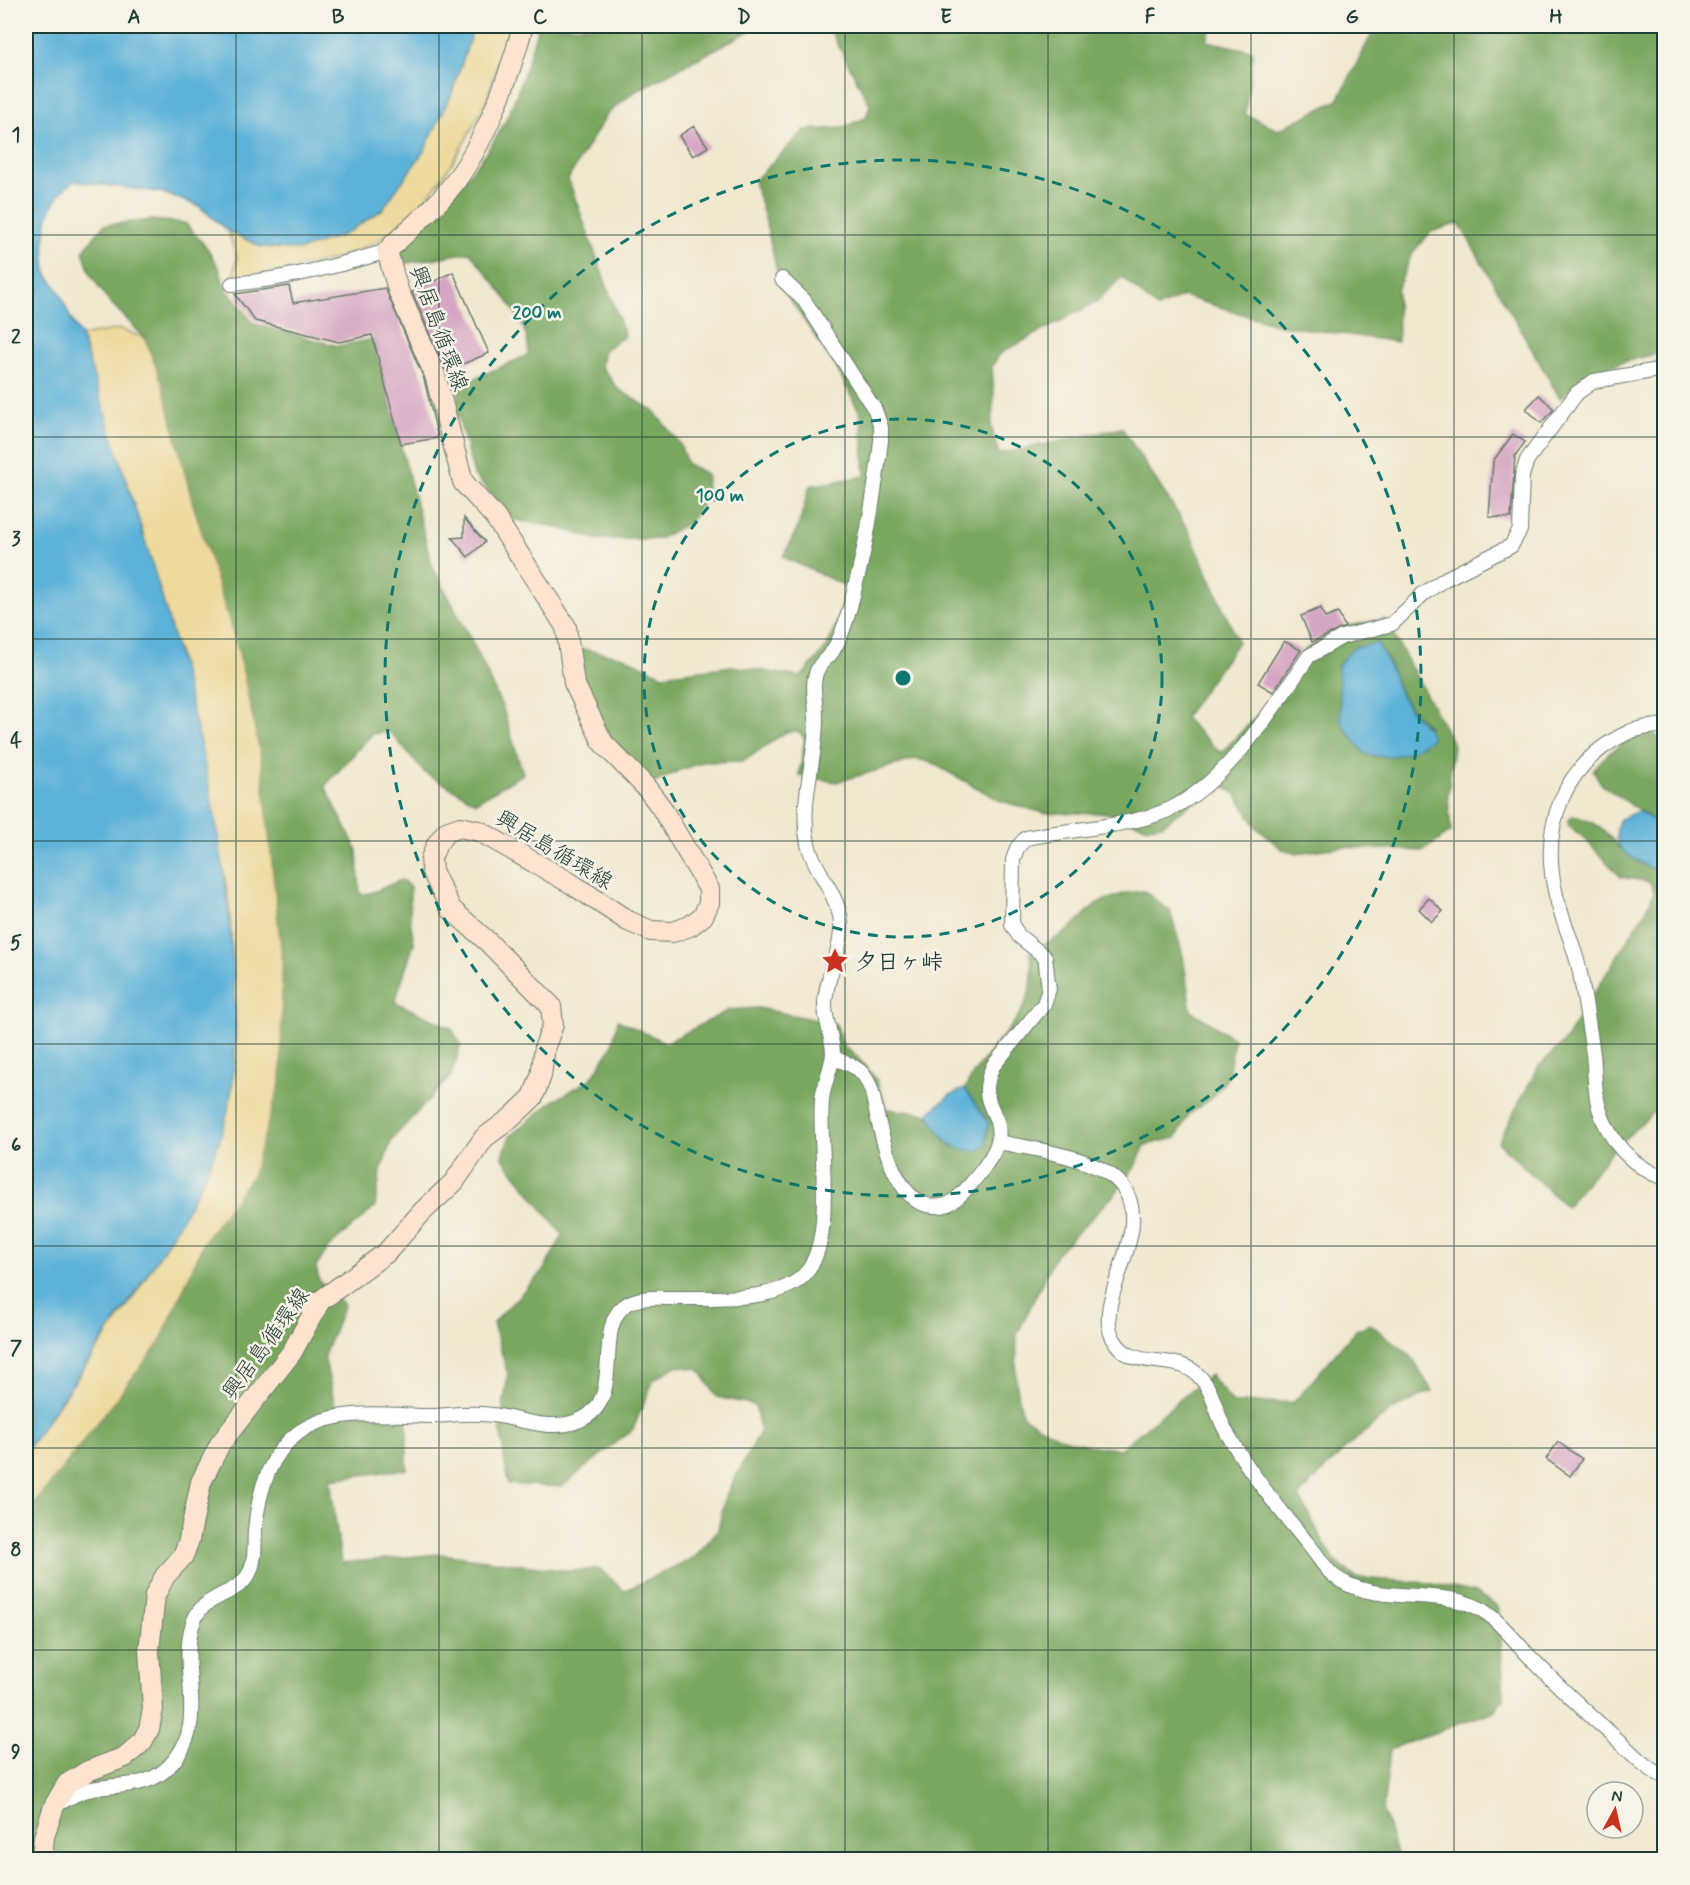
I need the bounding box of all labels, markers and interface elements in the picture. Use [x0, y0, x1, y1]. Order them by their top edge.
text: A [127, 4, 141, 31]
text: B [332, 4, 345, 31]
text: C [533, 4, 548, 31]
text: D [737, 4, 751, 31]
text: E [940, 4, 952, 31]
text: F [1145, 4, 1156, 31]
text: G [1345, 4, 1359, 31]
text: H [1549, 4, 1563, 31]
text: 1 [12, 122, 20, 149]
street label: 興居島循環線 [402, 262, 474, 395]
text: 200 m [512, 301, 562, 325]
text: 2 [11, 324, 21, 351]
text: 100 m [696, 484, 744, 508]
text: 3 [11, 526, 21, 553]
centre of rings [893, 668, 913, 688]
text: 4 [10, 728, 22, 755]
street label: 興居島循環線 [490, 805, 618, 897]
text: 5 [10, 930, 22, 957]
place icon: 夕日ヶ峠 [820, 946, 850, 976]
place label: 夕日ヶ峠 [855, 949, 943, 977]
text: 6 [11, 1132, 21, 1159]
street label: 興居島循環線 [216, 1283, 317, 1406]
text: 7 [10, 1335, 22, 1362]
text: 8 [10, 1537, 22, 1564]
text: 9 [11, 1739, 21, 1766]
north arrow [1585, 1780, 1645, 1840]
text: N [1610, 1785, 1624, 1808]

